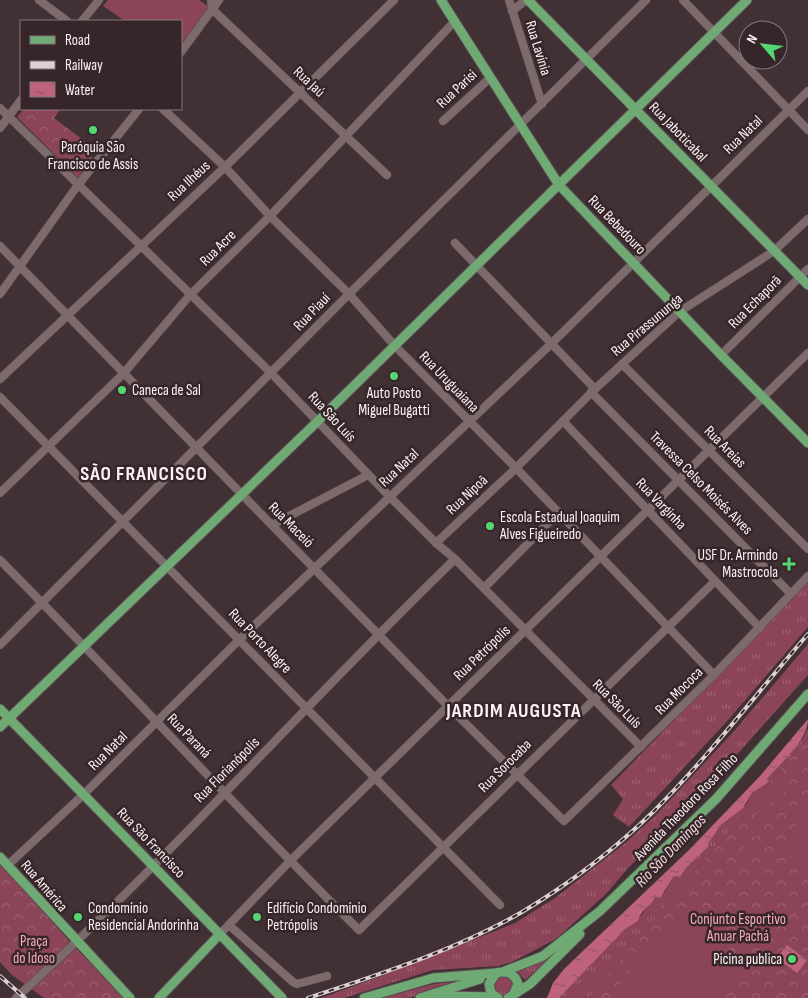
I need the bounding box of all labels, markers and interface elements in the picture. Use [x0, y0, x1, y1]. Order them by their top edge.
street label: Rua Lavínia [521, 18, 555, 78]
legend [20, 20, 182, 110]
north arrow [738, 20, 788, 70]
text: Road [65, 31, 90, 50]
text: N [743, 32, 761, 46]
text: Railway [65, 56, 103, 75]
street label: Rua Jaú [289, 63, 329, 101]
street label: Rua Parisi [433, 65, 481, 113]
text: Water [65, 81, 96, 100]
street label: Rua Jaboticabal [645, 98, 711, 166]
street label: Rua Natal [719, 112, 767, 158]
marker: Paróquia São Francisco de Assis [87, 124, 99, 136]
place label: Paróquia São Francisco de Assis [48, 138, 138, 174]
street label: Rua Ilhéus [164, 157, 214, 205]
street label: Rua Bebedouro [584, 191, 650, 259]
street label: Rua Acre [196, 226, 240, 270]
street label: Rua Echaporã [724, 271, 786, 333]
street label: Rua Piauí [289, 289, 335, 335]
street label: Rua Pirassununga [607, 289, 687, 361]
street label: Rua Uruguaiana [415, 347, 483, 417]
marker: Auto Posto Miguel Bugatti [388, 370, 400, 382]
place label: Caneca de Sal [132, 381, 201, 400]
marker: Caneca de Sal [116, 384, 128, 396]
place label: Auto Posto Miguel Bugatti [358, 384, 430, 420]
street label: Rua São Luís [304, 388, 360, 446]
street label: Rua Areias [700, 422, 750, 472]
street label: Travessa Celso Moisés Alves [645, 427, 757, 539]
street label: Rua Natal [375, 445, 423, 491]
district label: SÃO FRANCISCO [80, 462, 208, 486]
street label: Rua Nipoã [442, 471, 492, 519]
street label: Rua Varginha [632, 474, 690, 534]
street label: Rua Maceió [264, 498, 318, 552]
place label: Escola Estadual Joaquim Alves Figueiredo [499, 508, 620, 544]
marker: Escola Estadual Joaquim Alves Figueiredo [484, 520, 496, 532]
place label: USF Dr. Armindo Mastrocola [697, 546, 778, 582]
marker: USF Dr. Armindo Mastrocola [782, 557, 796, 571]
street label: Rua Porto Alegre [224, 605, 296, 677]
street label: Rua Petrópolis [449, 621, 515, 685]
street label: Rua Mococa [651, 663, 707, 719]
street label: Rua São Luís [588, 675, 646, 733]
district label: JARDIM AUGUSTA [445, 699, 582, 723]
street label: Rua Paraná [163, 710, 215, 763]
street label: Rua Natal [84, 727, 132, 775]
street label: Rua Florianópolis [190, 733, 264, 807]
street label: Rua Sorocaba [474, 735, 536, 797]
street label: Avenida Theodoro Rosa Filho [629, 749, 742, 865]
street label: Rua São Francisco [113, 804, 189, 882]
water label: Rio São Domingos [632, 810, 711, 891]
street label: Rua América [16, 856, 72, 916]
place label: Condomínio Residencial Andorinha [88, 899, 199, 935]
place label: Edifício Condomínio Petrópolis [267, 899, 367, 935]
park label: Conjunto Esportivo Anuar Pachá [690, 910, 786, 946]
marker: Condomínio Residencial Andorinha [72, 911, 84, 923]
marker: Edifício Condomínio Petrópolis [251, 911, 263, 923]
park label: Praça do Idoso [13, 932, 55, 968]
place label: Picina publica [713, 950, 782, 969]
marker: Picina publica [786, 953, 798, 965]

